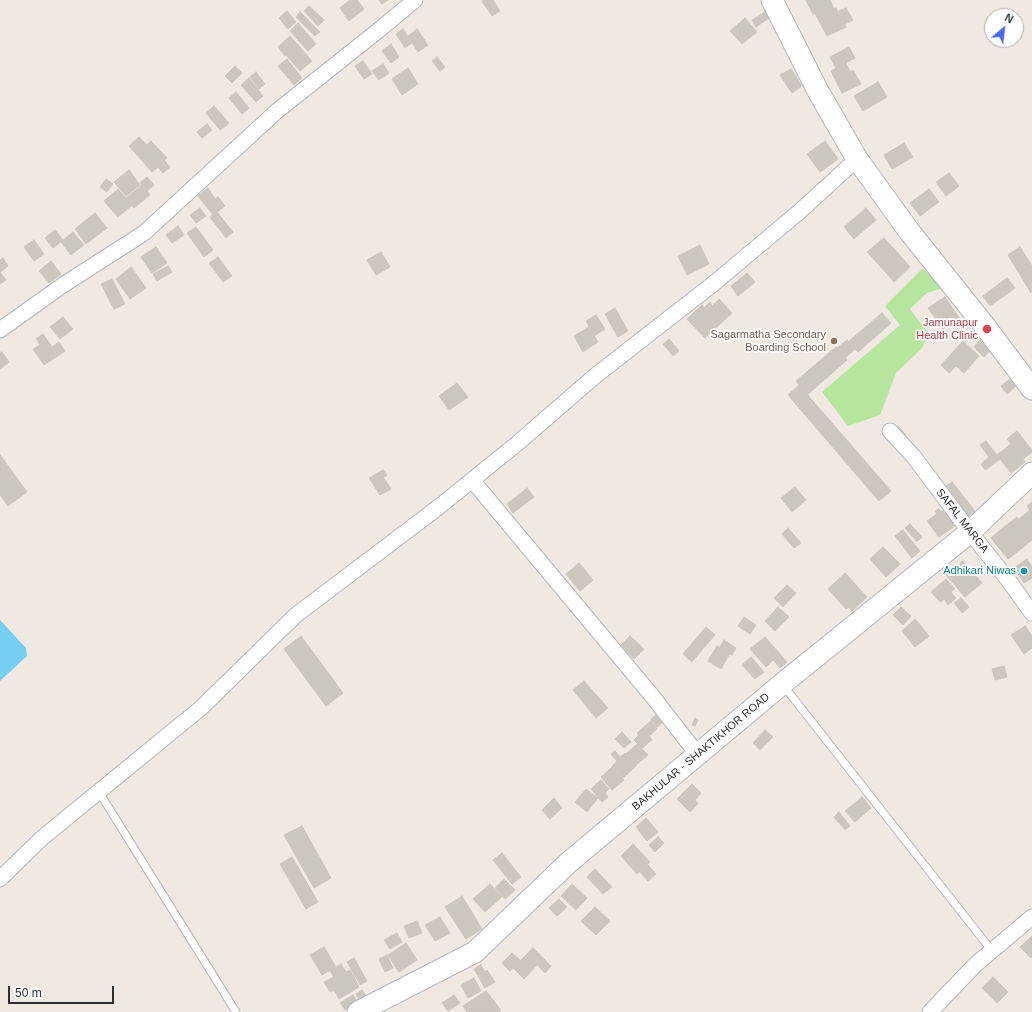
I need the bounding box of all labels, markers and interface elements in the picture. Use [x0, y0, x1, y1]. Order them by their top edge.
north arrow [984, 8, 1024, 48]
text: N [1003, 11, 1015, 25]
place label: Jamunapur Health Clinic [916, 316, 978, 342]
marker: Jamunapur Health Clinic [981, 323, 993, 335]
place label: Sagarmatha Secondary Boarding School [710, 328, 826, 354]
marker: Sagarmatha Secondary Boarding School [829, 336, 839, 346]
street label: SAFAL MARGA [933, 486, 991, 556]
place label: Adhikari Niwas [943, 564, 1016, 578]
marker: Adhikari Niwas [1019, 566, 1029, 576]
street label: BAKHULAR - SHAKTIKHOR ROAD [630, 691, 772, 813]
scale bar [10, 978, 116, 1004]
text: 50 m [15, 986, 42, 1000]

